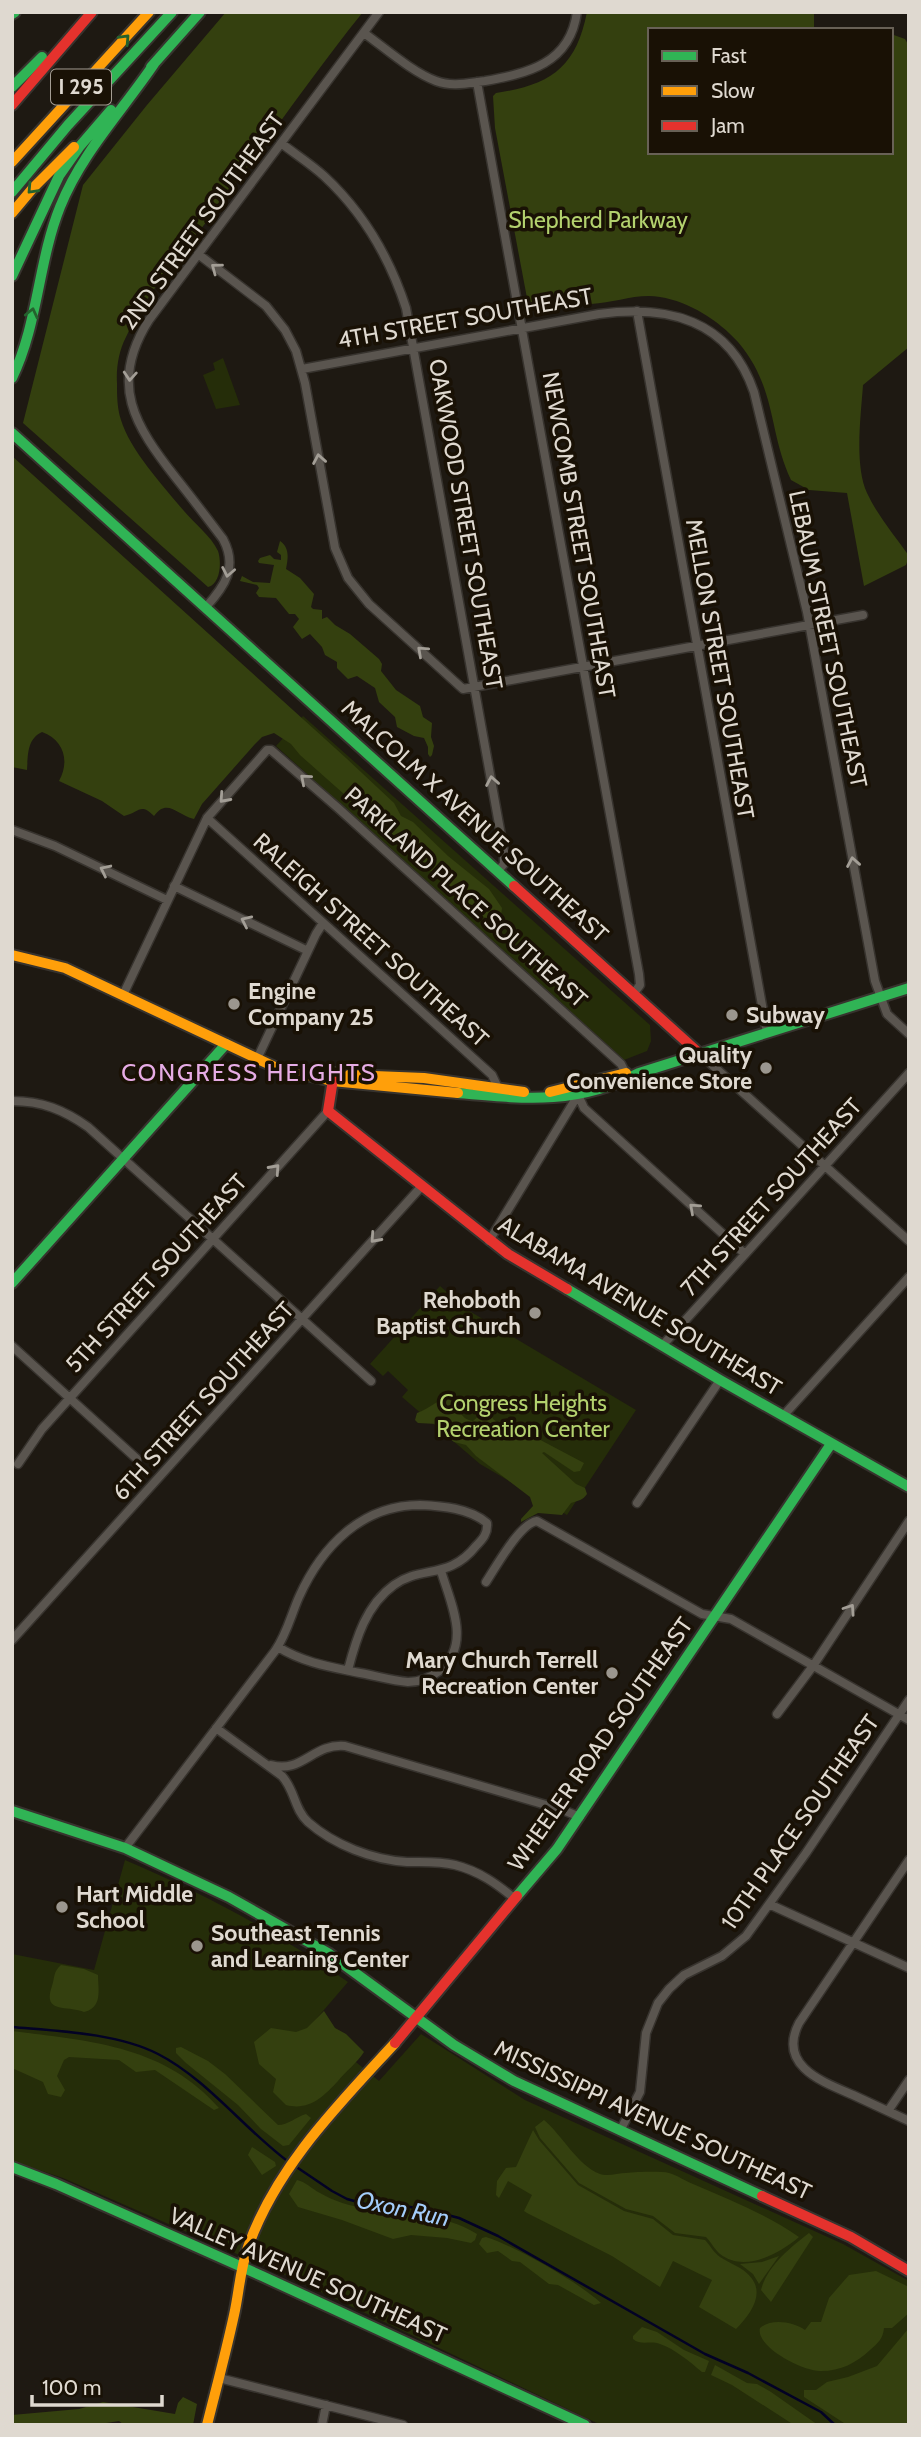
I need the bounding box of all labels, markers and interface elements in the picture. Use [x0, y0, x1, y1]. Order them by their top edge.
legend [648, 28, 893, 154]
one-way arrow [116, 34, 129, 47]
text: Fast [711, 43, 747, 68]
road number: I 295 [51, 70, 111, 104]
text: Slow [711, 78, 755, 103]
street label: 2ND STREET SOUTHEAST [114, 107, 290, 335]
text: Jam [710, 113, 745, 138]
one-way arrow [27, 181, 40, 194]
park label: Shepherd Parkway [508, 206, 688, 234]
one-way arrow [211, 263, 224, 276]
street label: 4TH STREET SOUTHEAST [336, 282, 594, 354]
one-way arrow [24, 307, 38, 319]
street label: OAKWOOD STREET SOUTHEAST [423, 357, 509, 691]
one-way arrow [123, 370, 138, 381]
street label: NEWCOMB STREET SOUTHEAST [536, 370, 622, 700]
one-way arrow [312, 453, 327, 465]
street label: LEBAUM STREET SOUTHEAST [783, 488, 873, 790]
street label: MELLON STREET SOUTHEAST [680, 517, 760, 821]
one-way arrow [221, 565, 236, 577]
one-way arrow [417, 647, 430, 659]
street label: MALCOLM X AVENUE SOUTHEAST [336, 694, 614, 948]
one-way arrow [301, 775, 314, 787]
one-way arrow [485, 775, 500, 787]
street label: PARKLAND PLACE SOUTHEAST [339, 781, 593, 1013]
one-way arrow [220, 790, 232, 803]
street label: RALEIGH STREET SOUTHEAST [248, 827, 494, 1053]
one-way arrow [846, 856, 861, 868]
one-way arrow [100, 864, 112, 878]
one-way arrow [241, 916, 253, 930]
place label: Engine Company 25 [248, 977, 374, 1031]
marker: Engine Company 25 [226, 996, 242, 1012]
place label: Subway [746, 1001, 825, 1029]
marker: Subway [724, 1007, 740, 1023]
place label: Quality Convenience Store [566, 1041, 753, 1095]
district label: CONGRESS HEIGHTS [121, 1058, 377, 1087]
marker: Quality Convenience Store [758, 1060, 774, 1076]
street label: 7TH STREET SOUTHEAST [675, 1092, 867, 1302]
one-way arrow [267, 1164, 279, 1177]
street label: 5TH STREET SOUTHEAST [59, 1168, 253, 1378]
one-way arrow [689, 1204, 702, 1217]
street label: ALABAMA AVENUE SOUTHEAST [493, 1210, 787, 1402]
one-way arrow [371, 1229, 384, 1242]
place label: Rehoboth Baptist Church [376, 1286, 521, 1340]
street label: 6TH STREET SOUTHEAST [106, 1296, 300, 1506]
marker: Rehoboth Baptist Church [527, 1305, 543, 1321]
park label: Congress Heights Recreation Center [436, 1389, 610, 1443]
one-way arrow [842, 1604, 854, 1617]
street label: WHEELER ROAD SOUTHEAST [502, 1612, 698, 1876]
place label: Mary Church Terrell Recreation Center [406, 1646, 598, 1700]
marker: Mary Church Terrell Recreation Center [604, 1665, 620, 1681]
street label: 10TH PLACE SOUTHEAST [715, 1709, 885, 1935]
place label: Hart Middle School [76, 1880, 193, 1934]
marker: Hart Middle School [54, 1899, 70, 1915]
place label: Southeast Tennis and Learning Center [211, 1919, 409, 1973]
marker: Southeast Tennis and Learning Center [189, 1938, 205, 1954]
street label: MISSISSIPPI AVENUE SOUTHEAST [490, 2034, 816, 2206]
water label: Oxon Run [354, 2185, 452, 2232]
street label: VALLEY AVENUE SOUTHEAST [165, 2201, 451, 2349]
scale bar [32, 2364, 161, 2408]
text: 100 m [42, 2375, 101, 2400]

